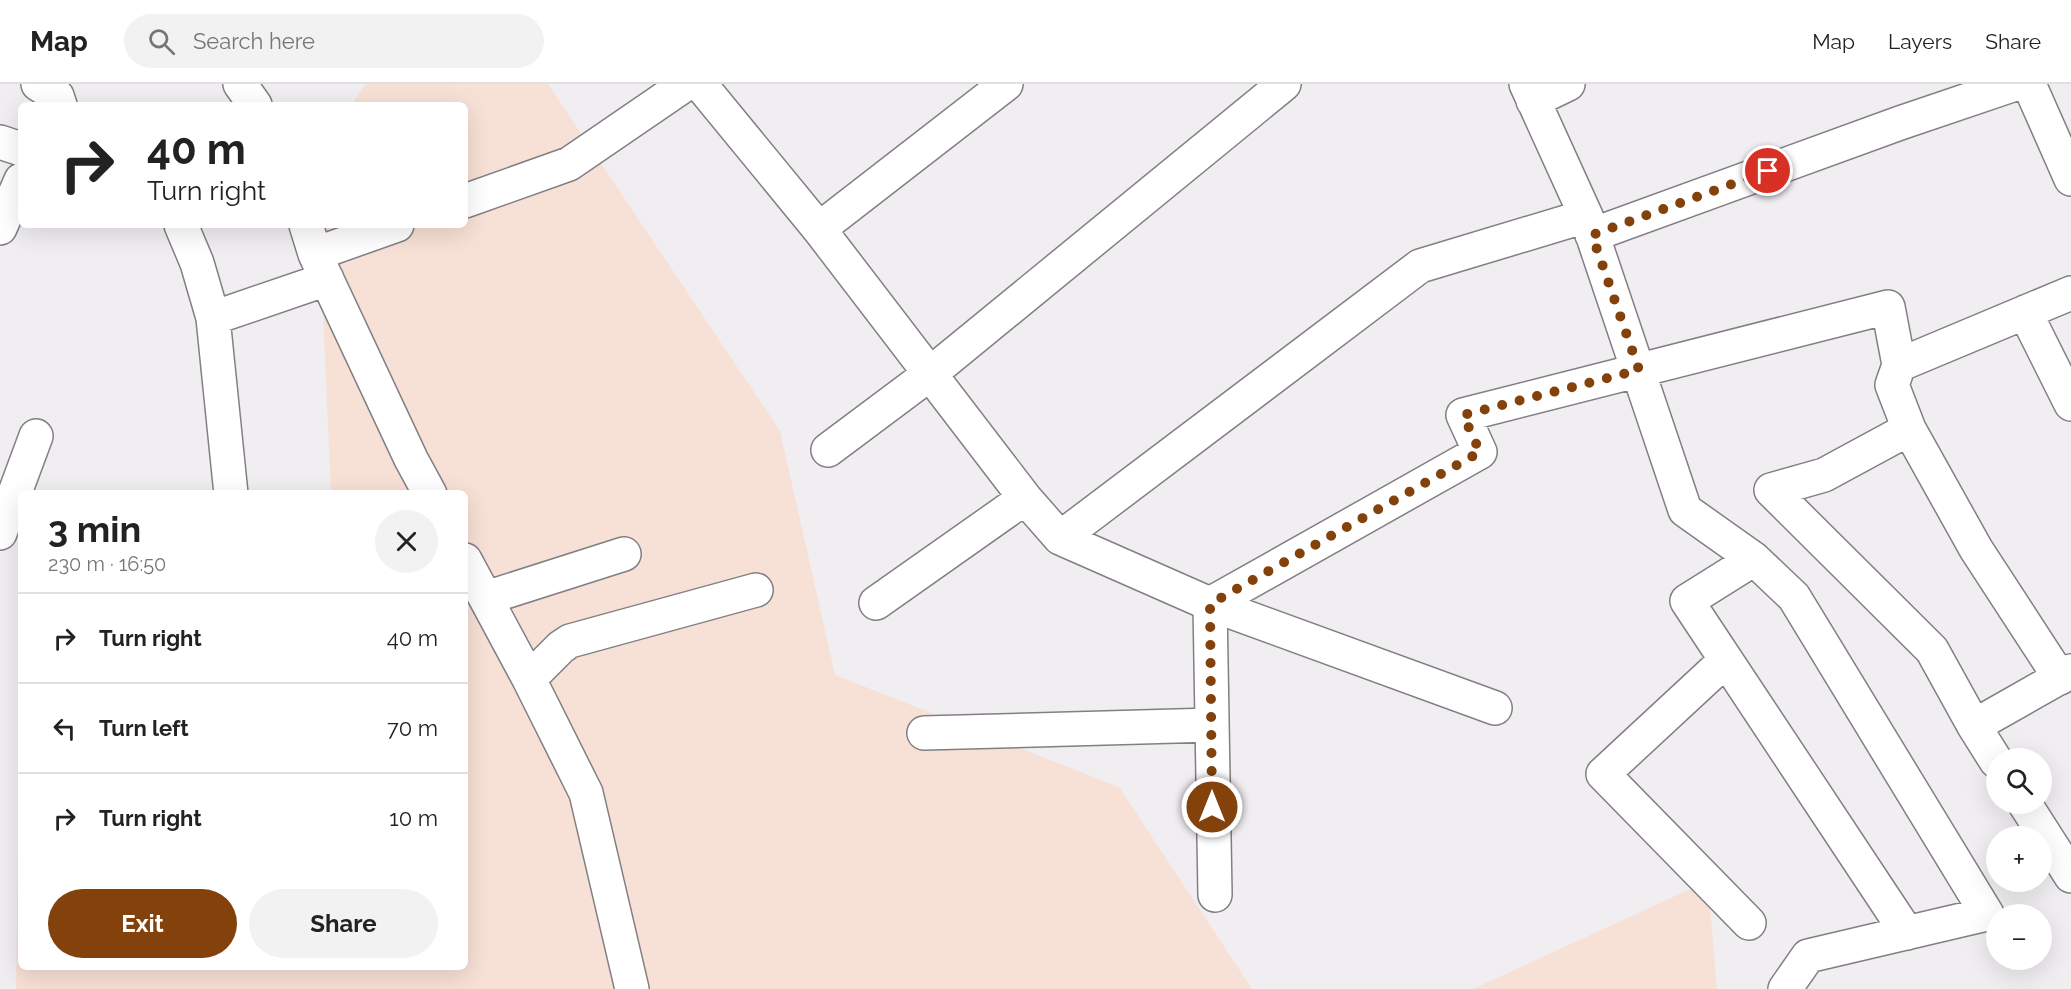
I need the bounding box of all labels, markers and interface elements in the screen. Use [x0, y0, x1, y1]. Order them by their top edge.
search box [124, 14, 544, 68]
text: Map [30, 25, 88, 58]
icon: search [145, 25, 178, 58]
text: Search here [193, 28, 315, 54]
text: Map [1812, 29, 1855, 54]
text: Layers [1888, 29, 1952, 54]
text: Share [1985, 29, 2041, 54]
text: 40 m [147, 125, 246, 174]
icon: right [48, 126, 126, 204]
pin [1742, 145, 1793, 196]
icon: arrive [1751, 154, 1784, 187]
text: Turn right [147, 175, 266, 206]
text: 3 min [48, 508, 141, 550]
button: close [375, 510, 438, 573]
text: 230 m · 16:50 [48, 552, 166, 576]
icon: right [48, 622, 81, 655]
text: Turn right [99, 625, 202, 651]
text: 40 m [387, 625, 438, 651]
icon: left [48, 712, 81, 745]
text: Turn left [99, 715, 189, 741]
text: 70 m [387, 715, 438, 741]
map controls [1986, 748, 2052, 970]
button: search [1986, 748, 2052, 814]
position arrow [1180, 775, 1244, 839]
icon: right [48, 802, 81, 835]
text: Turn right [99, 805, 202, 831]
text: 10 m [389, 805, 438, 831]
button: + [1986, 826, 2052, 892]
button: Exit [48, 889, 237, 958]
button: Share [249, 889, 438, 958]
button: − [1986, 904, 2052, 970]

